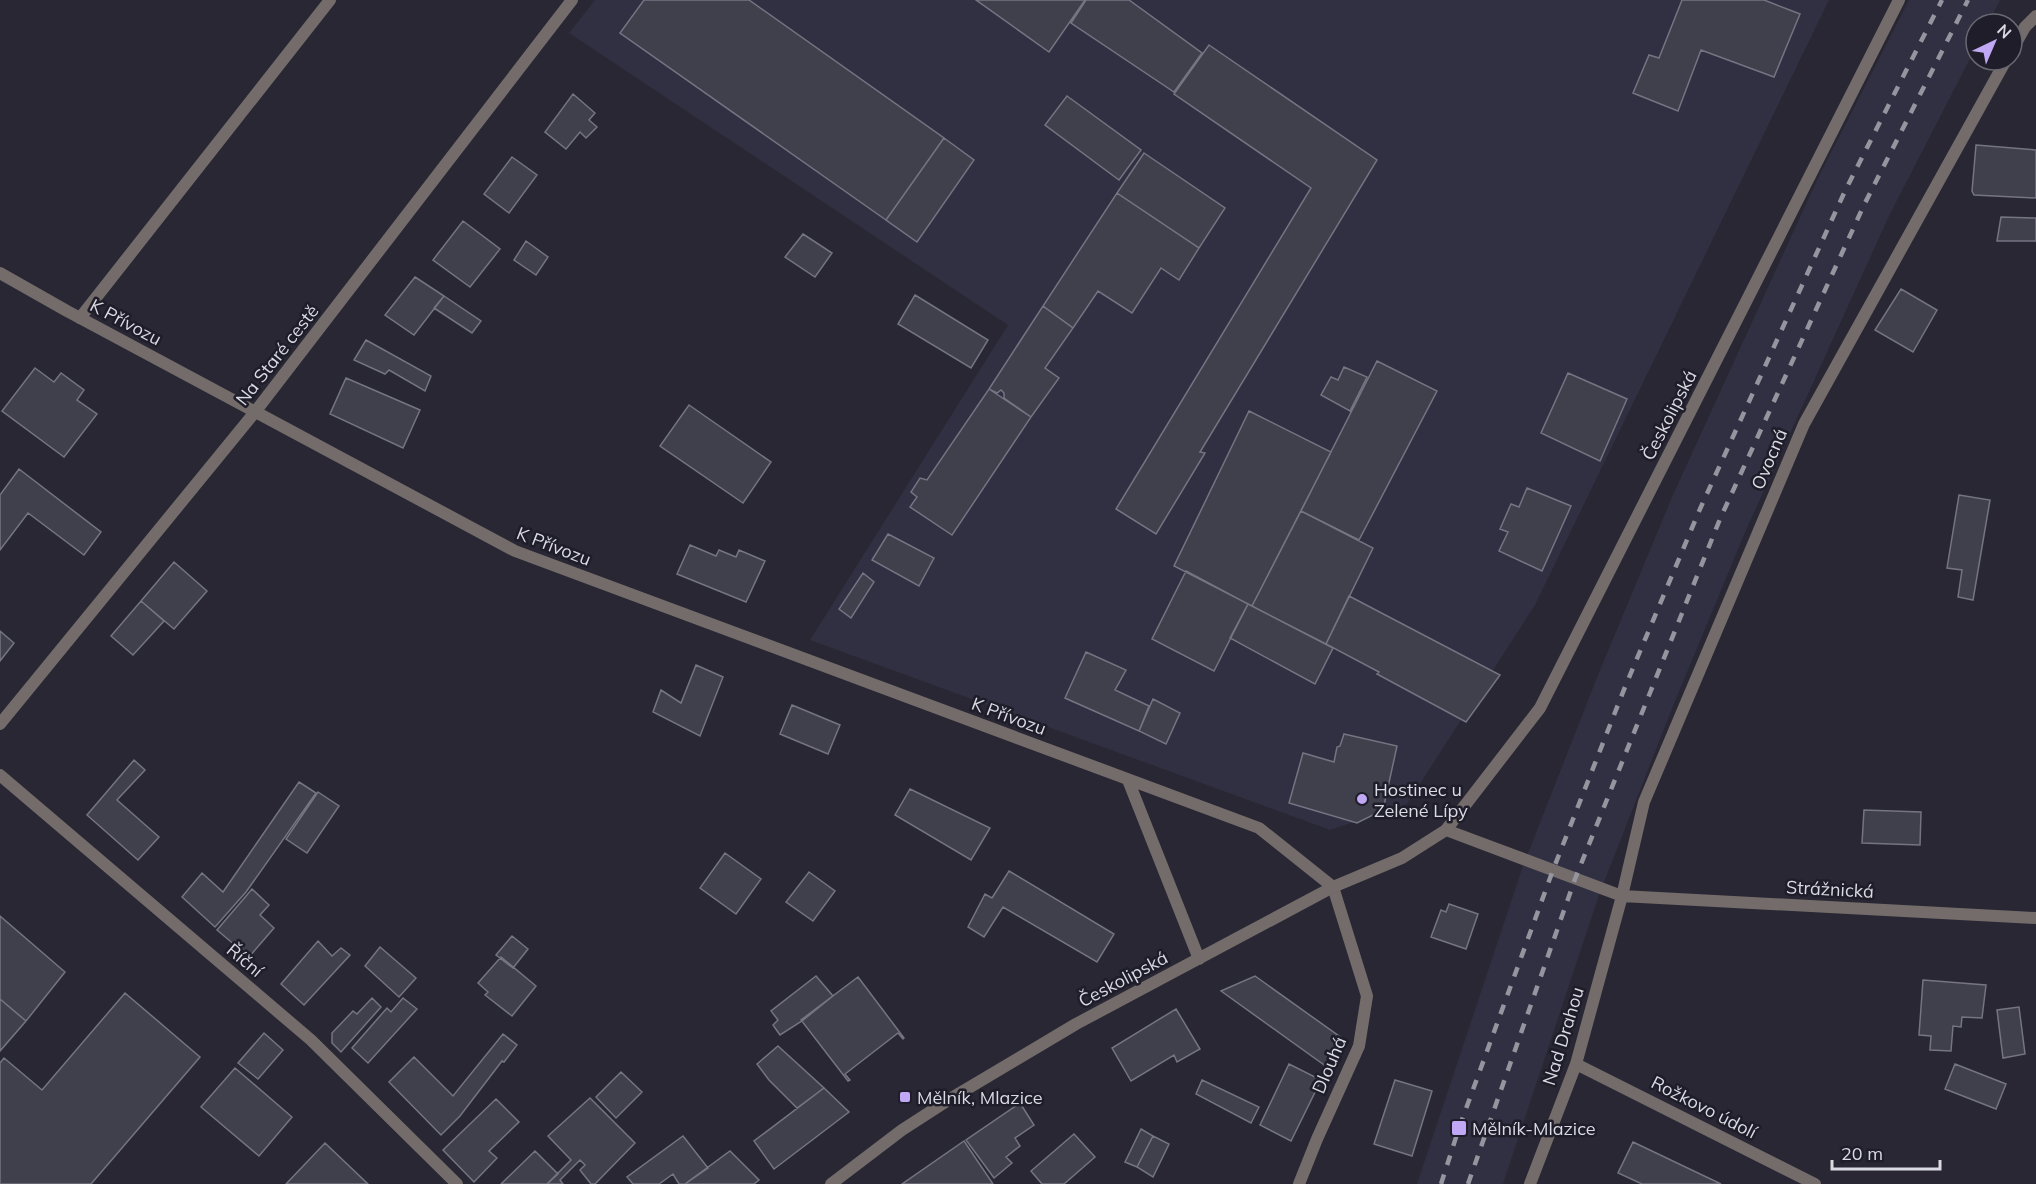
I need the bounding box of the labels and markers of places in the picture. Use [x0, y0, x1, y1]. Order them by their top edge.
place label: Hostinec u Zelené Lípy [1374, 778, 1468, 822]
marker: Hostinec u Zelené Lípy [1355, 792, 1369, 806]
place label: Mělník, Mlazice [917, 1086, 1042, 1109]
marker: Mělník, Mlazice [898, 1090, 912, 1104]
place label: Mělník-Mlazice [1472, 1117, 1596, 1140]
marker: Mělník-Mlazice [1450, 1119, 1468, 1137]

